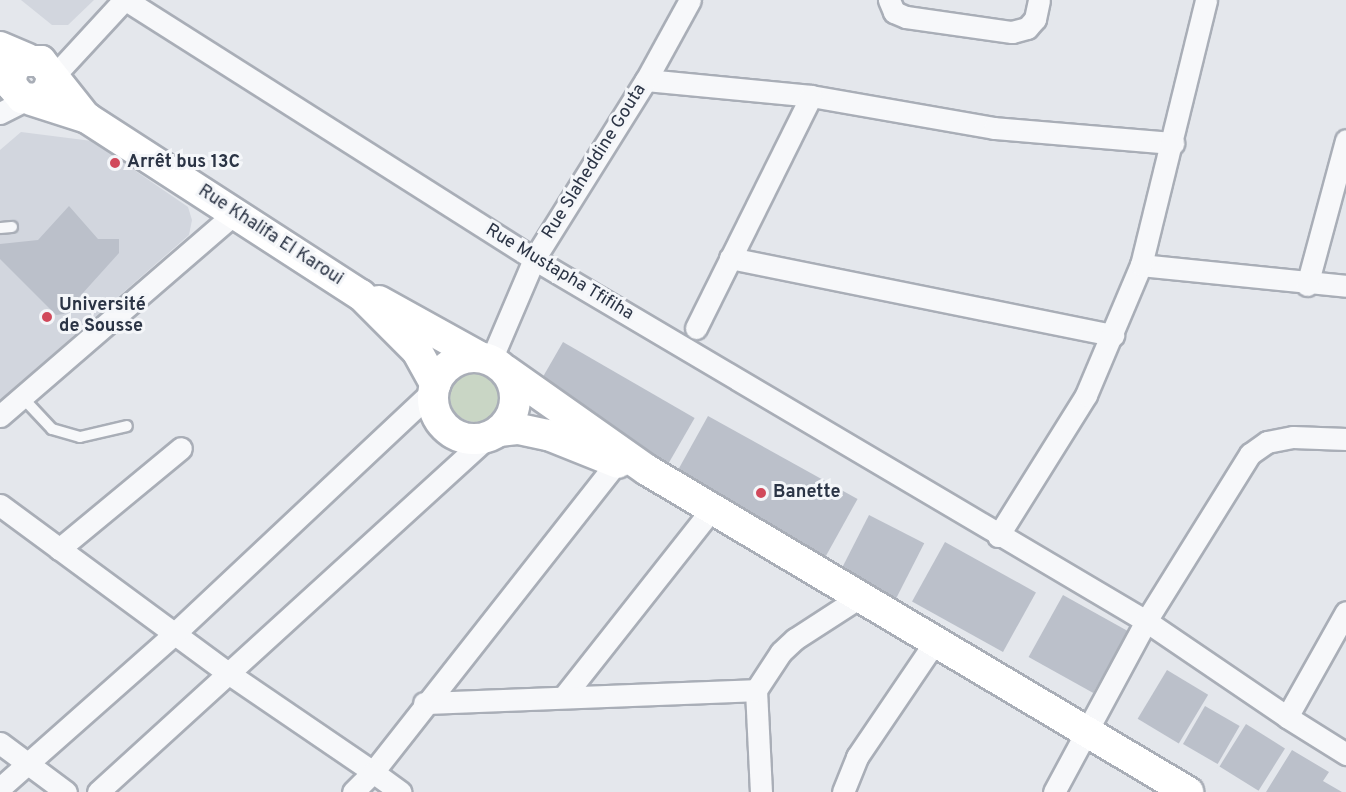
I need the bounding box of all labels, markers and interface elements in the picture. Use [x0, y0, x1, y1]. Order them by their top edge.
street label: Rue Slaheddine Gouta [538, 80, 652, 244]
place label: Arrêt bus 13C [127, 152, 240, 174]
marker: Arrêt bus 13C [108, 156, 122, 170]
street label: Rue Khalifa El Karoui [193, 181, 347, 291]
street label: Rue Mustapha Tfifiha [481, 220, 637, 326]
place label: Université de Sousse [59, 296, 146, 338]
marker: Université de Sousse [40, 310, 54, 324]
place label: Banette [773, 482, 841, 504]
marker: Banette [754, 486, 768, 500]

